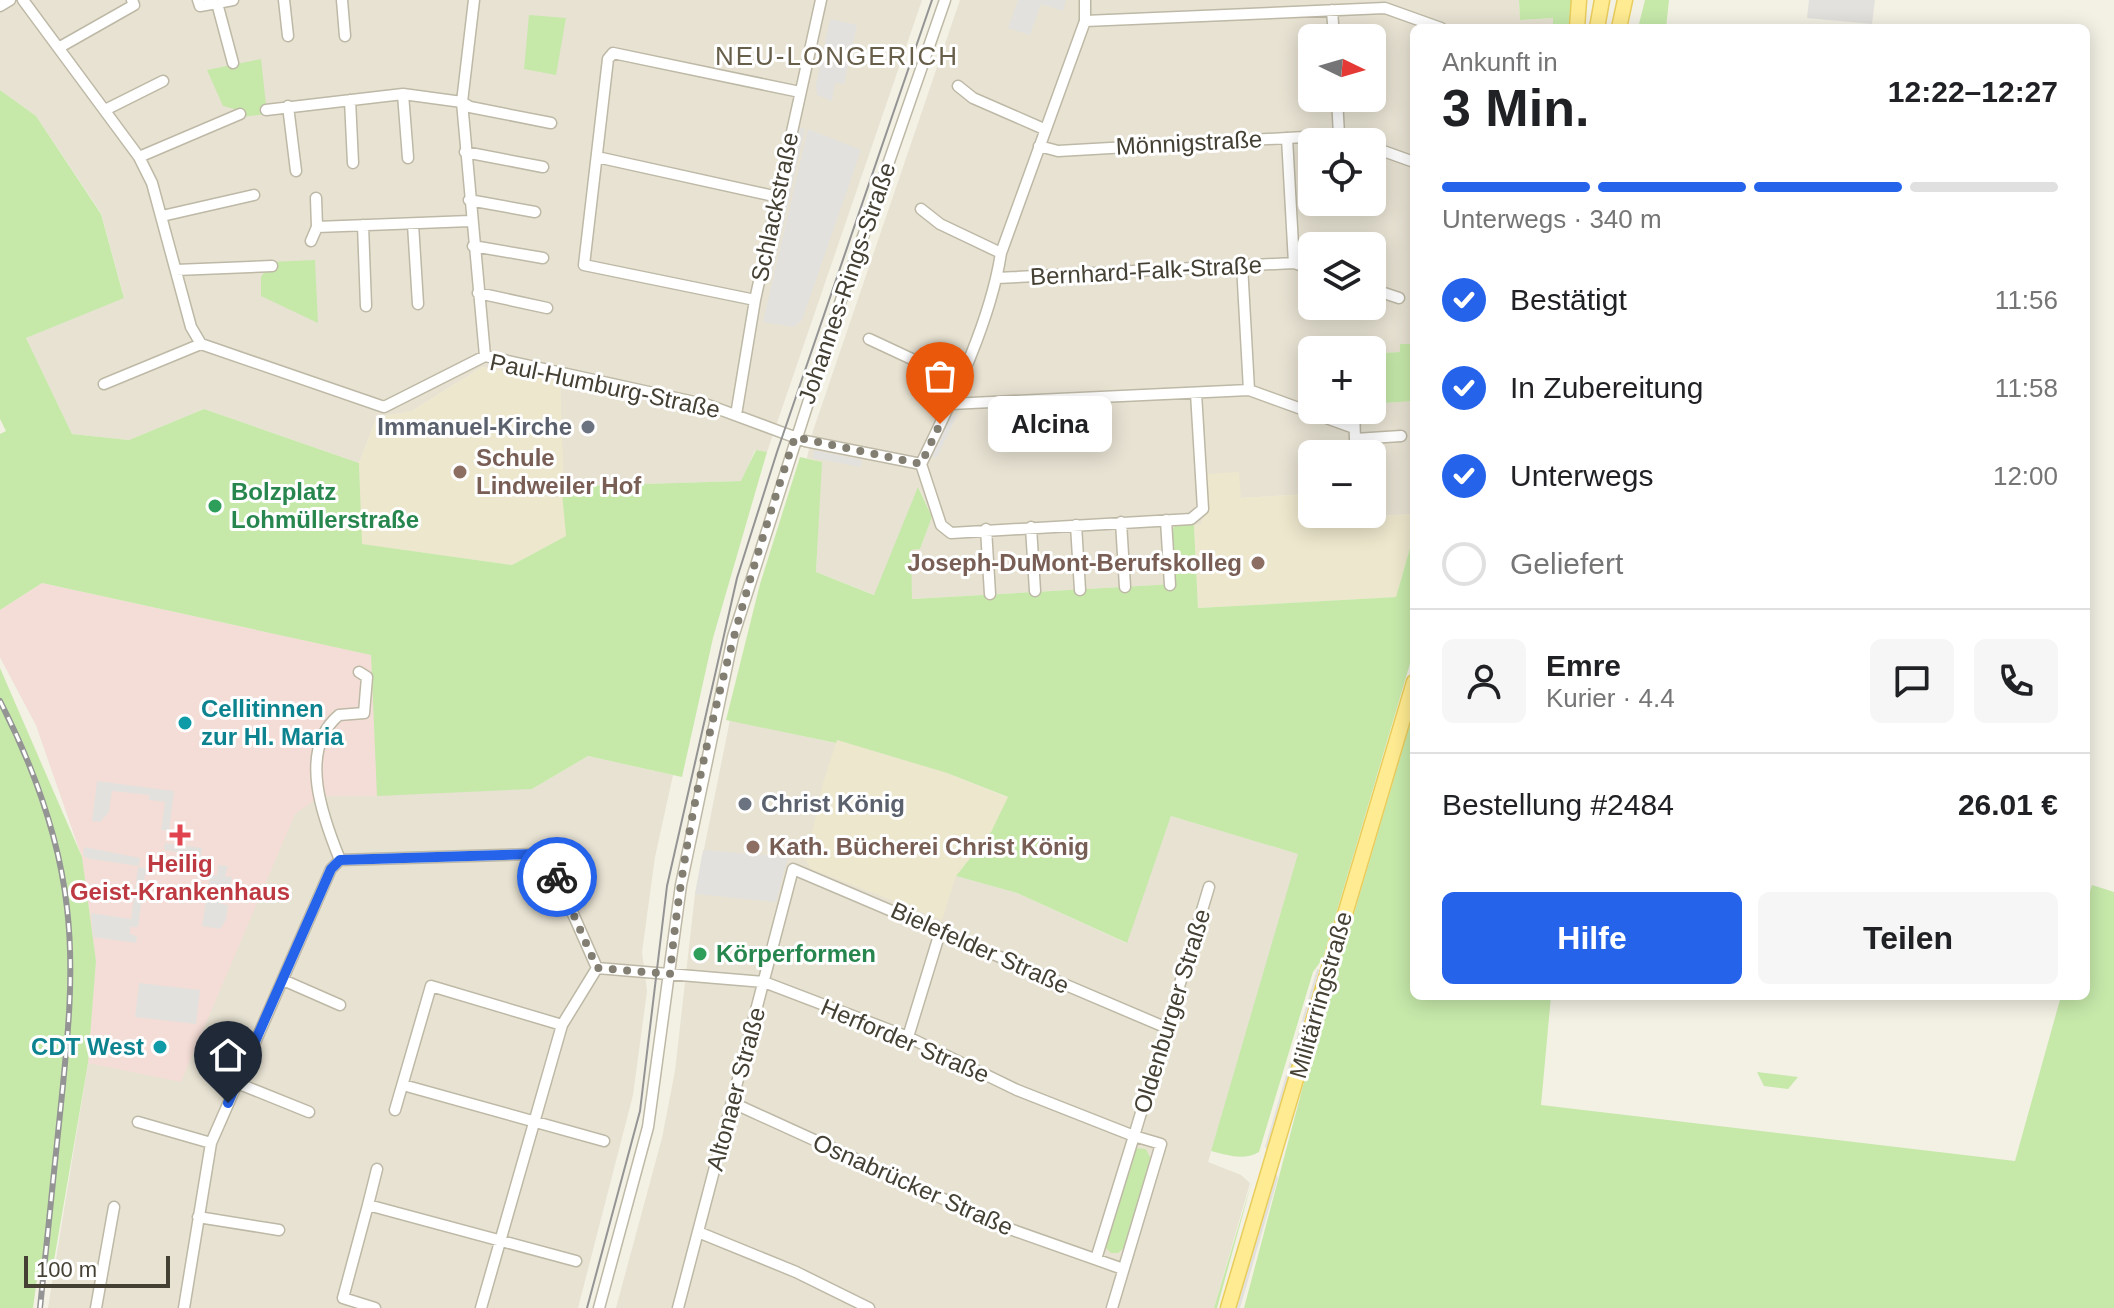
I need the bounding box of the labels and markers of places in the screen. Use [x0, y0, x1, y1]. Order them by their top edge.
pin [906, 342, 974, 424]
callout: Alcina [988, 396, 1112, 452]
place label: Immanuel-Kirche [377, 413, 572, 440]
marker: Immanuel-Kirche [579, 418, 597, 436]
place label: Schule Lindweiler Hof [476, 444, 642, 499]
marker: Schule Lindweiler Hof [451, 463, 469, 481]
place label: Bolzplatz Lohmüllerstraße [231, 478, 419, 533]
marker: Bolzplatz Lohmüllerstraße [206, 497, 224, 515]
place label: Joseph-DuMont-Berufskolleg [907, 549, 1242, 576]
marker: Joseph-DuMont-Berufskolleg [1249, 554, 1267, 572]
place label: Cellitinnen zur Hl. Maria [201, 695, 344, 750]
marker: Cellitinnen zur Hl. Maria [176, 714, 194, 732]
place label: Christ König [761, 790, 905, 817]
marker: Christ König [736, 795, 754, 813]
marker: Heilig Geist-Krankenhaus [169, 824, 191, 846]
place label: Kath. Bücherei Christ König [769, 833, 1089, 860]
marker: Kath. Bücherei Christ König [744, 838, 762, 856]
place label: Heilig Geist-Krankenhaus [70, 850, 290, 905]
place label: Körperformen [716, 940, 876, 967]
marker: Körperformen [691, 945, 709, 963]
pin [194, 1021, 262, 1103]
place label: CDT West [31, 1033, 144, 1060]
marker: CDT West [151, 1038, 169, 1056]

